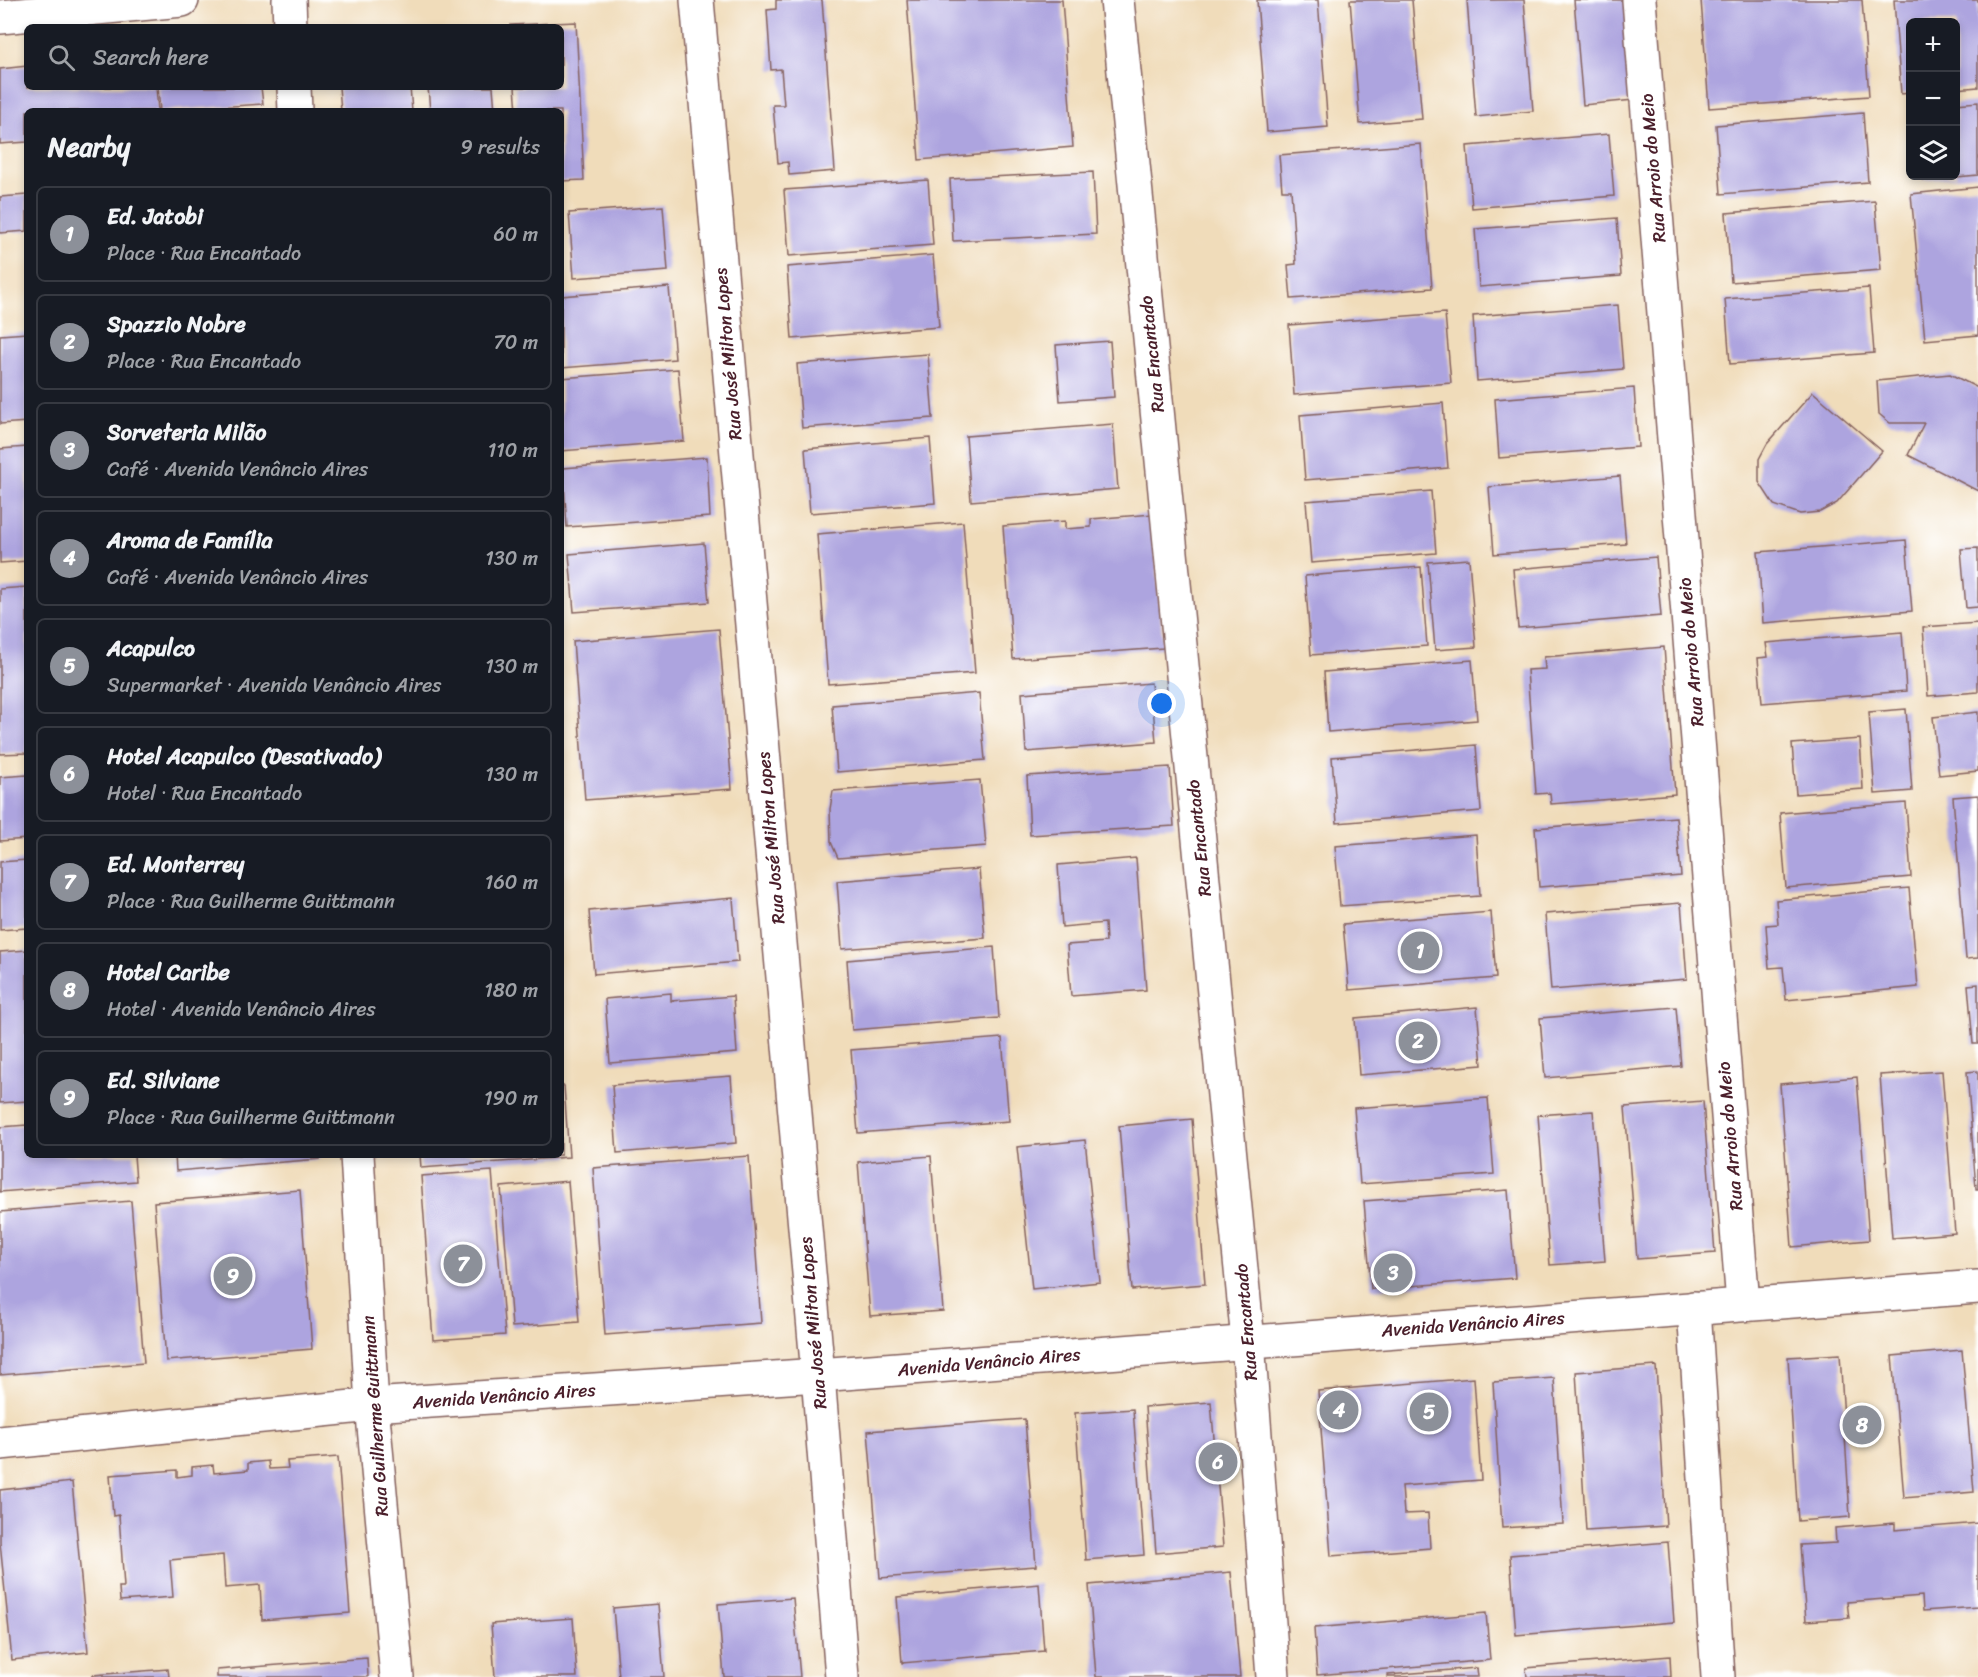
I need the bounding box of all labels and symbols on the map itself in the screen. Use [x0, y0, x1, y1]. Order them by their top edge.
street label: Rua Arroio do Meio [1631, 92, 1675, 244]
street label: Rua José Milton Lopes [704, 266, 751, 441]
street label: Rua Encantado [1130, 294, 1174, 414]
street label: Rua Arroio do Meio [1669, 576, 1713, 728]
your location [1147, 689, 1176, 718]
street label: Rua José Milton Lopes [747, 750, 794, 925]
street label: Rua Encantado [1177, 778, 1221, 898]
pin: 1 [1400, 928, 1440, 974]
pin: 2 [1398, 1018, 1438, 1064]
street label: Rua Arroio do Meio [1708, 1060, 1752, 1212]
street label: Rua José Milton Lopes [789, 1235, 836, 1410]
pin: 7 [444, 1242, 482, 1286]
pin: 3 [1374, 1250, 1412, 1296]
pin: 9 [214, 1254, 252, 1298]
street label: Rua Encantado [1225, 1262, 1267, 1382]
street label: Avenida Venâncio Aires [1379, 1302, 1566, 1346]
street label: Rua Guilherme Guittmann [352, 1314, 398, 1518]
street label: Avenida Venâncio Aires [895, 1338, 1082, 1386]
street label: Avenida Venâncio Aires [410, 1374, 597, 1418]
pin: 4 [1320, 1388, 1358, 1432]
pin: 5 [1410, 1390, 1448, 1434]
pin: 8 [1842, 1402, 1882, 1448]
pin: 6 [1198, 1440, 1238, 1484]

